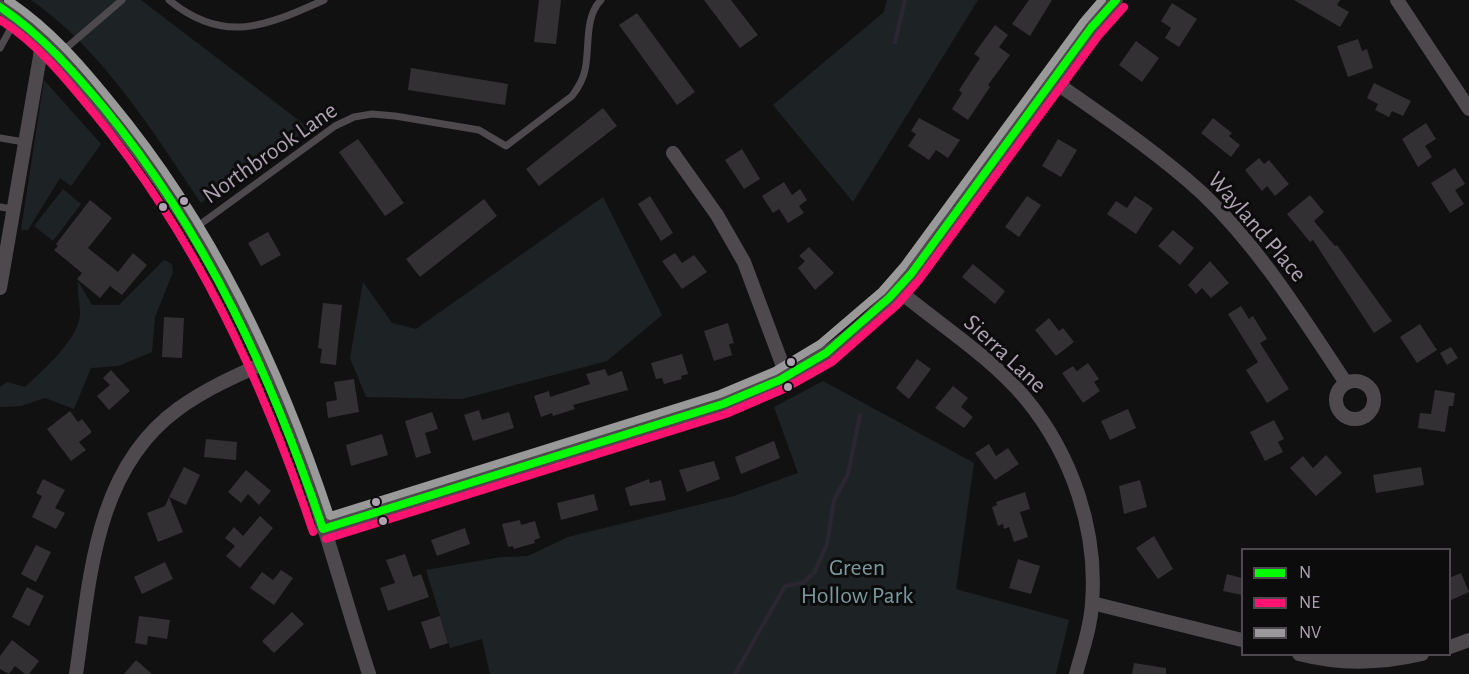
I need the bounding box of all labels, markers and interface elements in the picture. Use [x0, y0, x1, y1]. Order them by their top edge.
street label: Northbrook Lane [197, 96, 343, 210]
street label: Wayland Place [1201, 166, 1313, 288]
unlabelled marker [178, 195, 190, 207]
unlabelled marker [157, 201, 169, 213]
street label: Sierra Lane [958, 308, 1052, 400]
unlabelled marker [785, 356, 797, 368]
unlabelled marker [782, 381, 794, 393]
unlabelled marker [370, 496, 382, 508]
unlabelled marker [377, 515, 389, 527]
legend [1241, 548, 1451, 656]
park label: Green Hollow Park [801, 554, 913, 610]
text: N [1299, 564, 1311, 582]
text: NE [1299, 594, 1320, 612]
text: NV [1299, 624, 1321, 642]

